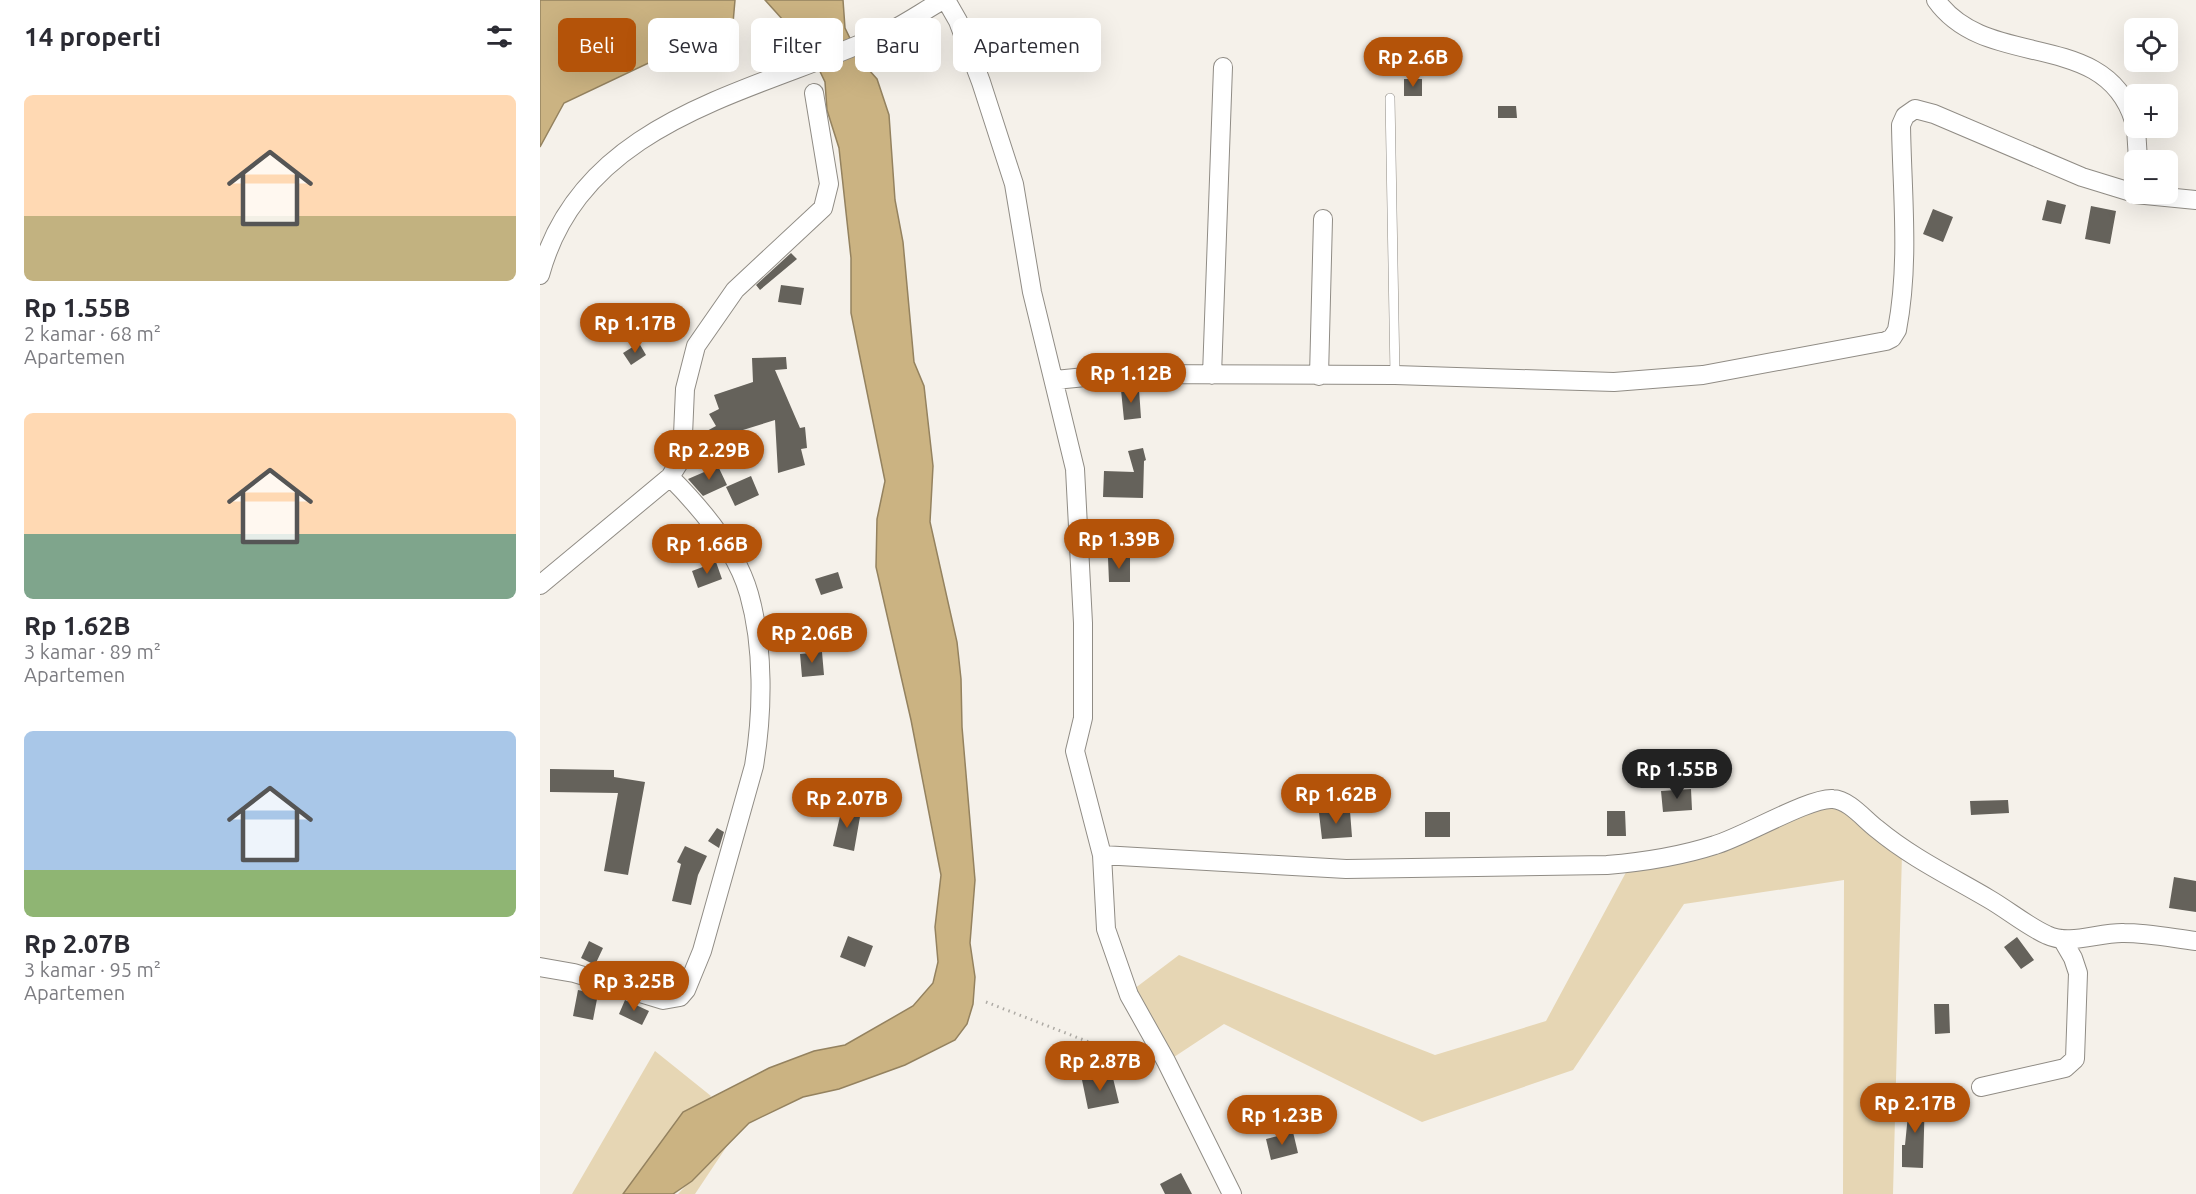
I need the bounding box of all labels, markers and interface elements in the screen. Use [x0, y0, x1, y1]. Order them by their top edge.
chip: Beli [558, 18, 636, 72]
chip: Sewa [648, 18, 739, 72]
chip: Filter [751, 18, 843, 72]
chip: Baru [855, 18, 941, 72]
chip: Apartemen [953, 18, 1101, 72]
map controls [2124, 18, 2178, 204]
button: locate [2124, 18, 2178, 72]
icon: filters [483, 20, 516, 53]
text: 14 properti [24, 22, 161, 51]
pin: Rp 2.6B [1358, 37, 1468, 88]
text: Rp 2.6B [1378, 45, 1448, 68]
button: + [2124, 84, 2178, 138]
icon: home [216, 134, 324, 242]
button: − [2124, 150, 2178, 204]
text: Rp 1.55B [24, 293, 130, 322]
pin: Rp 1.17B [573, 303, 697, 354]
text: Rp 1.17B [594, 311, 676, 334]
text: 2 kamar · 68 m² [24, 322, 161, 345]
text: Apartemen [24, 345, 125, 368]
pin: Rp 1.12B [1069, 353, 1193, 404]
text: Rp 1.12B [1090, 361, 1172, 384]
pin: Rp 2.29B [647, 430, 771, 481]
text: Rp 2.29B [668, 438, 750, 461]
icon: home [216, 452, 324, 560]
pin: Rp 1.39B [1057, 519, 1181, 570]
pin: Rp 1.66B [645, 524, 769, 575]
text: Rp 1.39B [1078, 527, 1160, 550]
text: Rp 1.66B [666, 532, 748, 555]
text: Rp 1.62B [24, 611, 130, 640]
pin: Rp 2.06B [750, 613, 874, 664]
text: Rp 2.06B [771, 621, 853, 644]
text: 3 kamar · 89 m² [24, 640, 161, 663]
text: Apartemen [24, 663, 125, 686]
pin: Rp 1.55B [1615, 749, 1739, 800]
text: Rp 1.55B [1636, 757, 1718, 780]
icon: home [216, 770, 324, 878]
pin: Rp 1.62B [1274, 774, 1398, 825]
pin: Rp 2.07B [785, 778, 909, 829]
text: Rp 1.62B [1295, 782, 1377, 805]
text: Rp 2.07B [806, 786, 888, 809]
text: Rp 2.07B [24, 929, 130, 958]
text: 3 kamar · 95 m² [24, 958, 161, 981]
pin: Rp 3.25B [572, 961, 696, 1012]
text: Rp 3.25B [593, 969, 675, 992]
text: Apartemen [24, 981, 125, 1004]
pin: Rp 2.87B [1038, 1041, 1162, 1092]
text: Rp 2.87B [1059, 1049, 1141, 1072]
pin: Rp 2.17B [1853, 1083, 1977, 1134]
text: Rp 2.17B [1874, 1091, 1956, 1114]
pin: Rp 1.23B [1220, 1095, 1344, 1146]
text: Rp 1.23B [1241, 1103, 1323, 1126]

